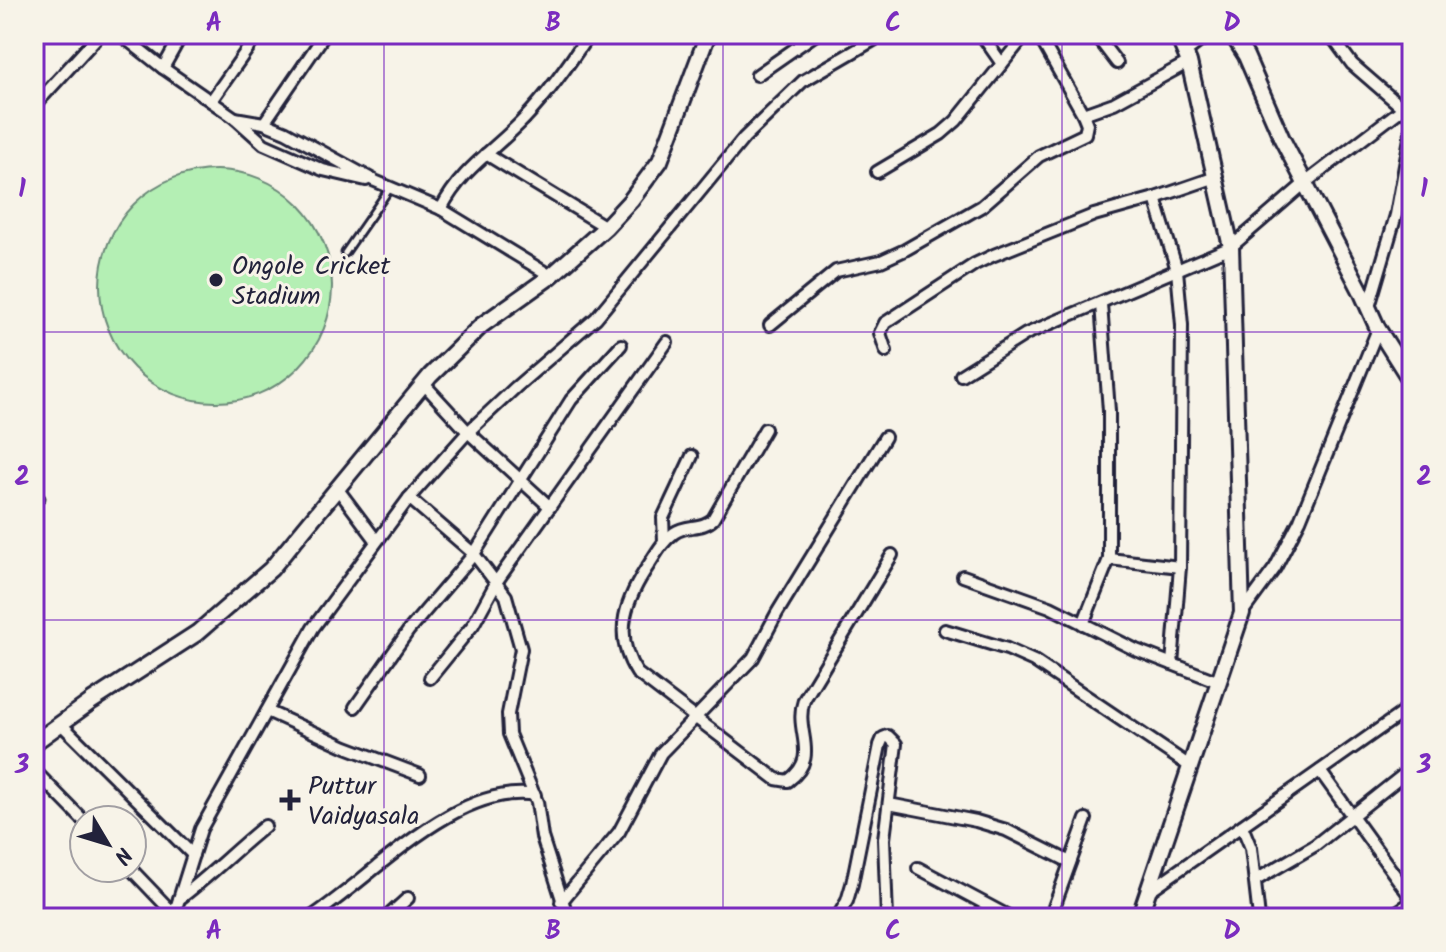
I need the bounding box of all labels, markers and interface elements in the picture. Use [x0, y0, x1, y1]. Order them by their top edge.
text: A [206, 3, 222, 45]
text: B [545, 3, 561, 45]
text: C [885, 3, 901, 45]
text: D [1223, 3, 1241, 45]
text: 1 [18, 169, 26, 211]
text: 1 [1420, 169, 1428, 211]
place label: Ongole Cricket Stadium [232, 246, 391, 318]
marker: Ongole Cricket Stadium [207, 271, 225, 289]
text: 2 [14, 457, 30, 499]
text: 2 [1416, 457, 1432, 499]
text: 3 [14, 745, 29, 787]
text: 3 [1416, 745, 1431, 787]
place label: Puttur Vaidyasala [308, 766, 419, 838]
marker: Puttur Vaidyasala [279, 789, 301, 811]
north arrow [68, 804, 148, 884]
text: N [104, 839, 140, 871]
text: A [206, 911, 222, 952]
text: B [545, 911, 561, 952]
text: C [885, 911, 901, 952]
text: D [1223, 911, 1241, 952]

